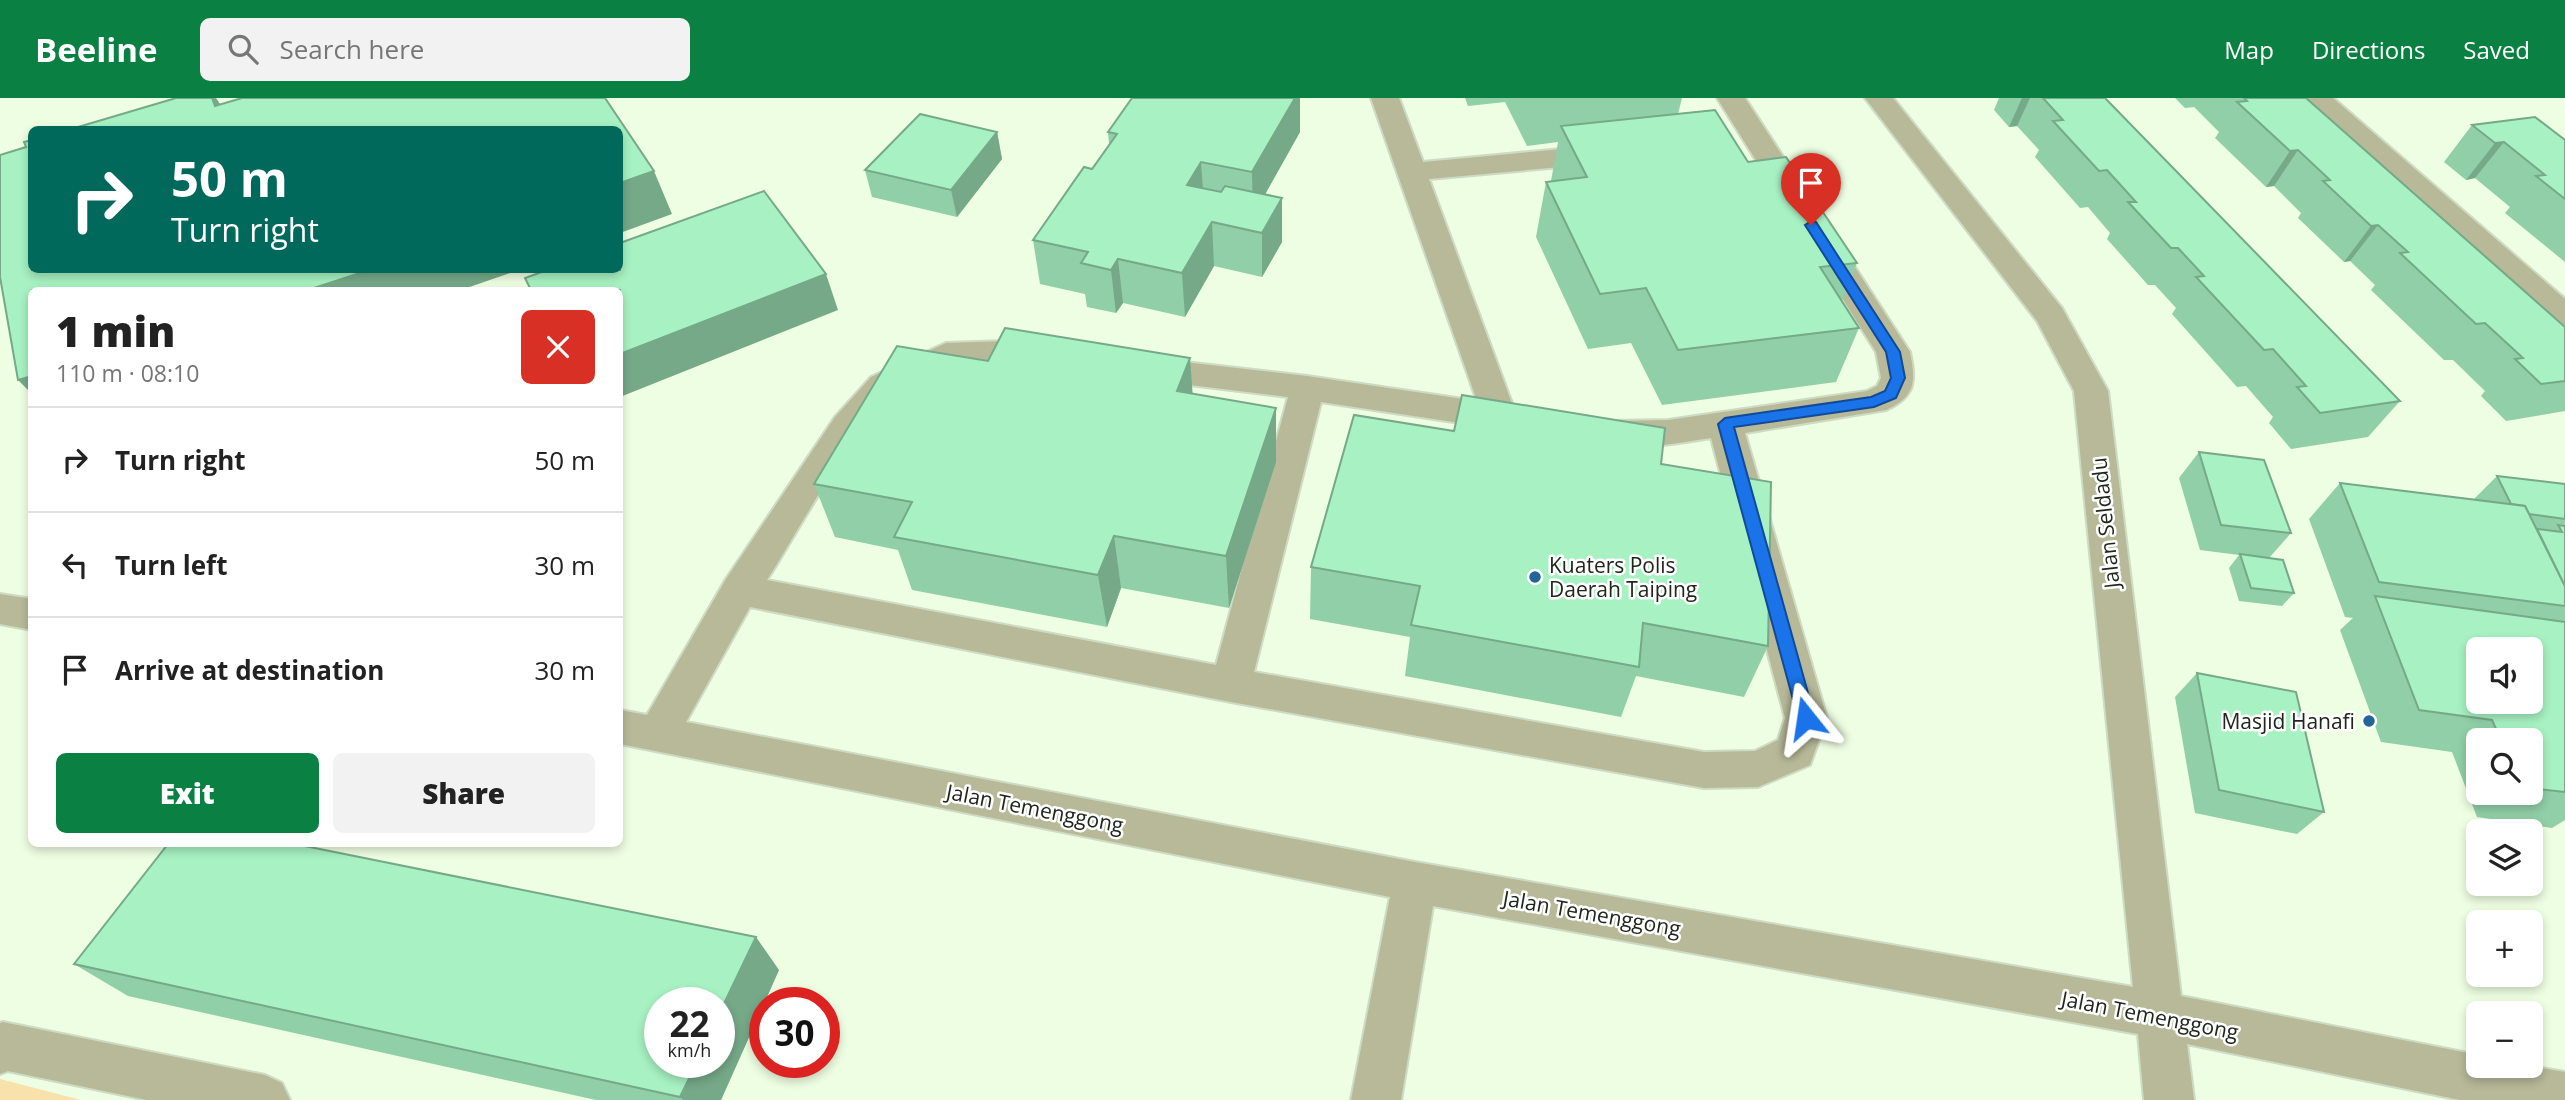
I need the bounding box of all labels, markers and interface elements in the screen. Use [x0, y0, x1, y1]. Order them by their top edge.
search box [200, 18, 690, 81]
text: Beeline [35, 27, 158, 72]
icon: search [224, 30, 262, 68]
text: Search here [280, 31, 424, 67]
text: Map [2224, 33, 2274, 66]
text: Directions [2312, 33, 2425, 66]
text: Saved [2463, 33, 2530, 66]
text: 50 m [171, 145, 288, 211]
pin [1781, 153, 1841, 225]
icon: right [56, 154, 147, 245]
icon: arrive [1792, 164, 1830, 202]
text: Turn right [171, 208, 319, 251]
text: 1 min [56, 302, 175, 359]
button: close [521, 310, 595, 384]
text: 110 m · 08:10 [56, 357, 199, 389]
icon: right [56, 441, 94, 479]
text: Turn right [115, 442, 246, 478]
text: 50 m [534, 442, 595, 478]
street label: Jalan Seldadu [2084, 456, 2126, 592]
icon: left [56, 546, 94, 584]
text: Turn left [115, 547, 227, 583]
text: 30 m [534, 547, 595, 583]
place label: Kuaters Polis Daerah Taiping [1549, 551, 1697, 603]
marker: Kuaters Polis Daerah Taiping [1527, 569, 1543, 585]
map controls [2466, 637, 2543, 1078]
button: sound [2466, 637, 2543, 714]
icon: arrive [56, 651, 94, 689]
text: Arrive at destination [115, 652, 384, 688]
text: 30 m [534, 652, 595, 688]
position arrow [1769, 681, 1843, 755]
place label: Masjid Hanafi [2221, 707, 2355, 735]
marker: Masjid Hanafi [2361, 713, 2377, 729]
button: search [2466, 728, 2543, 805]
button: Exit [56, 753, 319, 833]
button: Share [333, 753, 595, 833]
street label: Jalan Temenggong [942, 777, 1126, 839]
button: layers [2466, 819, 2543, 896]
street label: Jalan Temenggong [1499, 883, 1683, 942]
button: + [2466, 910, 2543, 987]
street label: Jalan Temenggong [2057, 984, 2241, 1046]
speed limit sign: 30 [749, 987, 840, 1078]
text: 22 [669, 1000, 710, 1047]
button: − [2466, 1001, 2543, 1078]
text: km/h [668, 1038, 711, 1062]

